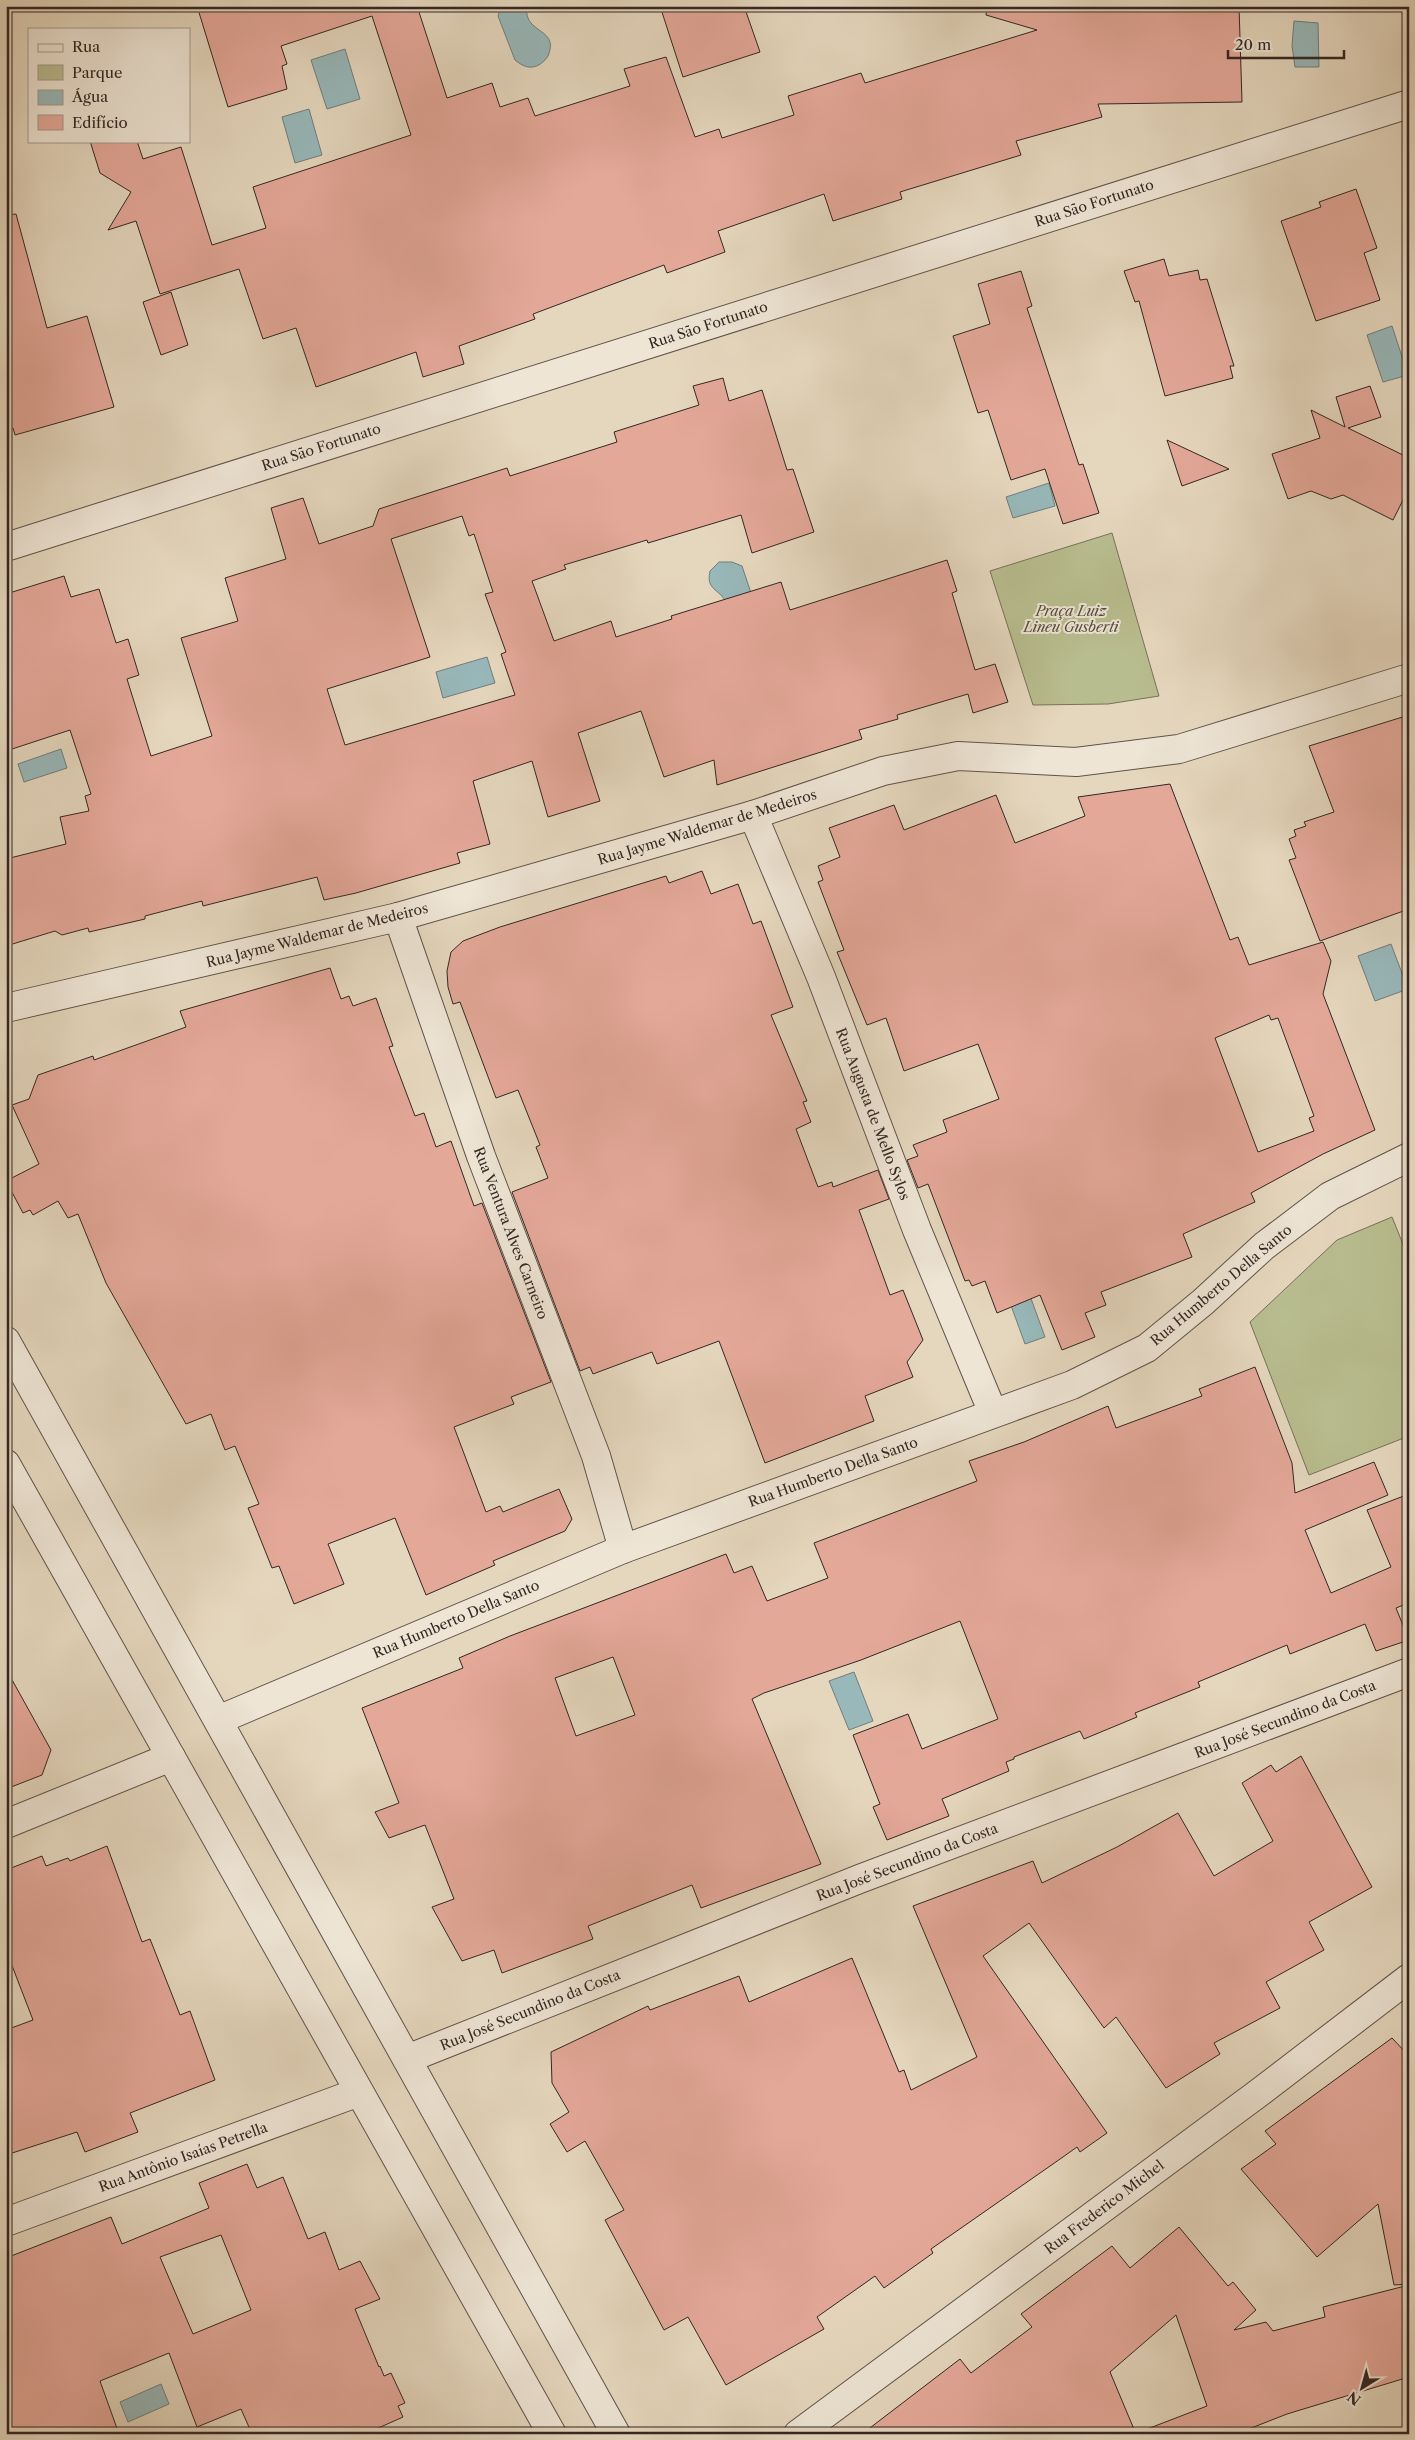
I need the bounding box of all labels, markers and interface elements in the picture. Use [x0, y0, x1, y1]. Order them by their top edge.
legend [28, 28, 190, 142]
scale bar [1228, 28, 1344, 60]
text: 20 m [1235, 35, 1271, 54]
text: Rua [72, 37, 100, 56]
text: Parque [72, 63, 122, 82]
text: Água [71, 87, 108, 106]
text: Edifício [72, 113, 128, 132]
street label: Rua São Fortunato [1032, 175, 1156, 231]
street label: Rua São Fortunato [646, 297, 770, 353]
street label: Rua São Fortunato [259, 419, 383, 475]
park label: Praça Luiz Lineu Gusberti [1023, 602, 1120, 636]
street label: Rua Jayme Waldemar de Medeiros [595, 785, 819, 869]
street label: Rua Jayme Waldemar de Medeiros [204, 899, 430, 971]
street label: Rua Augusta de Mello Sylos [832, 1025, 914, 1203]
street label: Rua Ventura Alves Carneiro [470, 1144, 552, 1322]
street label: Rua Humberto Della Santo [1147, 1221, 1295, 1349]
street label: Rua Humberto Della Santo [746, 1433, 920, 1511]
street label: Rua Humberto Della Santo [370, 1576, 542, 1662]
street label: Rua José Secundino da Costa [1192, 1676, 1379, 1762]
street label: Rua José Secundino da Costa [814, 1819, 1001, 1905]
street label: Rua José Secundino da Costa [437, 1965, 623, 2054]
street label: Rua Antônio Isaías Petrella [96, 2118, 270, 2196]
street label: Rua Frederico Michel [1041, 2156, 1167, 2258]
north arrow [1338, 2362, 1388, 2412]
text: N [1344, 2388, 1364, 2409]

